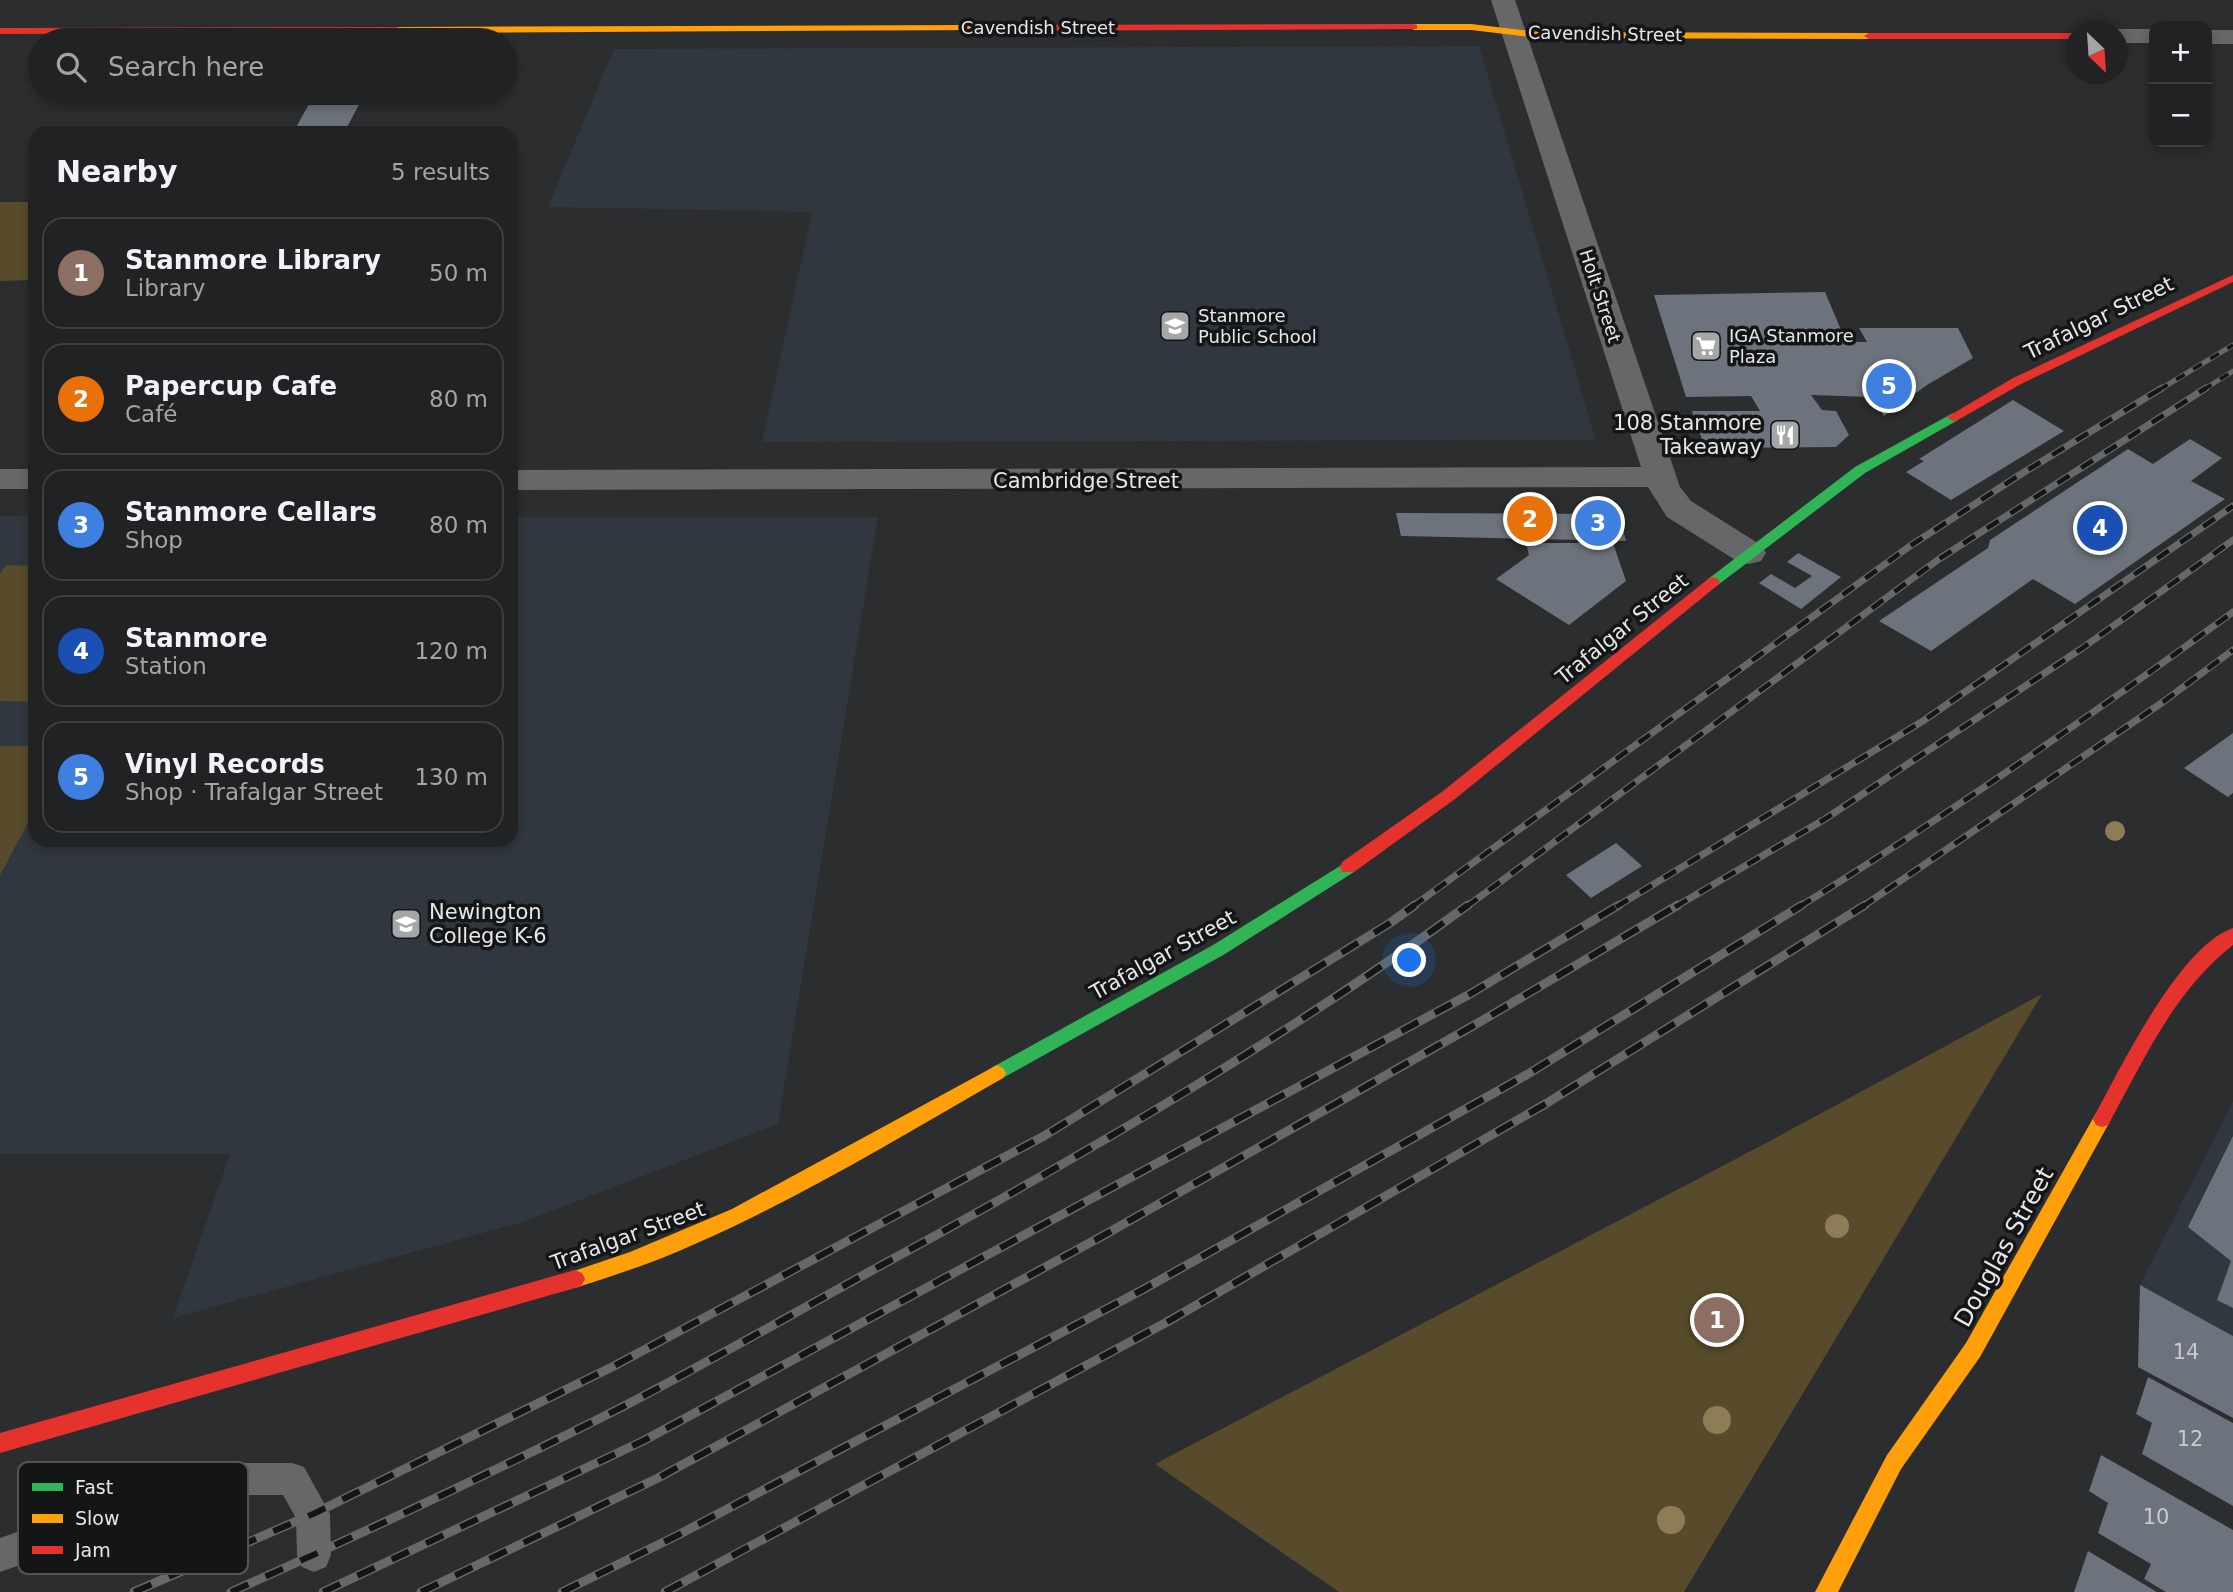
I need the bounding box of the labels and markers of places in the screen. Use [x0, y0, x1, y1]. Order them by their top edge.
place label: Stanmore Public School [1198, 305, 1317, 347]
school or university icon: Stanmore Public School [1158, 309, 1192, 343]
place label: IGA Stanmore Plaza [1729, 325, 1854, 367]
supermarket icon: IGA Stanmore Plaza [1689, 329, 1723, 363]
pin: 5 [1866, 360, 1912, 412]
place label: 108 Stanmore Takeaway [1613, 411, 1762, 459]
restaurant icon: 108 Stanmore Takeaway [1768, 418, 1802, 452]
pin: 2 [1507, 493, 1553, 545]
pin: 3 [1575, 497, 1621, 549]
pin: 4 [2077, 502, 2123, 554]
place label: Newington College K-6 [429, 900, 547, 948]
school or university icon: Newington College K-6 [389, 907, 423, 941]
pin: 1 [1694, 1294, 1740, 1346]

